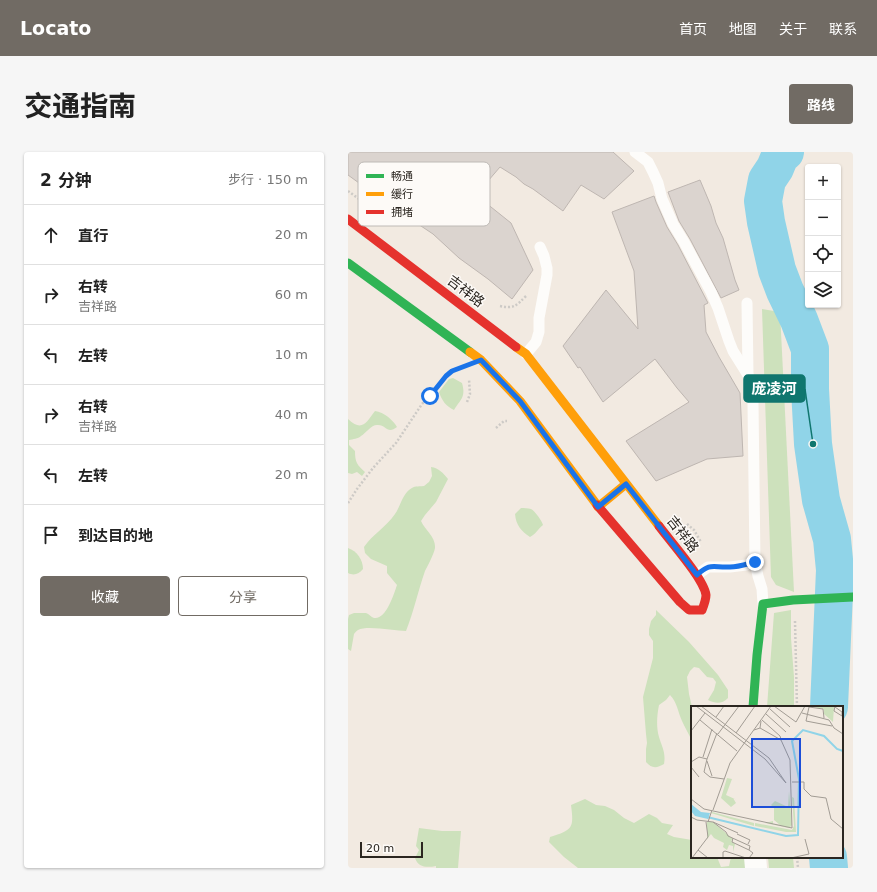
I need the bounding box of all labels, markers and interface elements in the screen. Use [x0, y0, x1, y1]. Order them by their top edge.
text: Locato [20, 17, 91, 39]
text: 首页 [679, 21, 707, 37]
text: 地图 [729, 21, 757, 37]
text: 关于 [779, 21, 807, 37]
text: 联系 [829, 21, 857, 37]
button: 路线 [789, 84, 853, 124]
text: 交通指南 [24, 90, 136, 123]
legend [358, 162, 490, 226]
map controls [805, 164, 841, 308]
button: + [805, 164, 841, 200]
text: 2 分钟 [40, 170, 92, 190]
text: 畅通 [391, 170, 413, 183]
text: 步行 · 150 m [228, 172, 308, 187]
text: 缓行 [391, 188, 413, 201]
button: − [805, 200, 841, 236]
text: 拥堵 [391, 206, 413, 219]
icon: ahead [40, 224, 62, 246]
text: 直行 [78, 227, 108, 245]
text: 20 m [275, 227, 308, 242]
button: locate [805, 236, 841, 272]
street label: 吉祥路 [444, 272, 488, 310]
button: layers [805, 272, 841, 308]
text: 右转 [78, 278, 108, 296]
icon: right [40, 284, 62, 306]
text: 60 m [275, 287, 308, 302]
text: 吉祥路 [78, 299, 117, 314]
icon: left [40, 344, 62, 366]
text: 左转 [78, 347, 108, 365]
text: 10 m [275, 347, 308, 362]
callout: 庞凌河 [744, 375, 805, 402]
text: 庞凌河 [751, 380, 797, 398]
route start [421, 387, 439, 405]
text: 右转 [78, 398, 108, 416]
icon: right [40, 404, 62, 426]
text: 40 m [275, 407, 308, 422]
text: 吉祥路 [78, 419, 117, 434]
icon: left [40, 464, 62, 486]
text: 左转 [78, 467, 108, 485]
text: 20 m [275, 467, 308, 482]
street label: 吉祥路 [664, 513, 702, 555]
icon: arrive [40, 524, 62, 546]
text: 到达目的地 [78, 527, 153, 545]
route end [746, 553, 764, 571]
button: 收藏 [40, 576, 170, 616]
button: 分享 [178, 576, 308, 616]
inset map [691, 706, 843, 858]
scale bar [360, 840, 423, 859]
text: 20 m [366, 842, 394, 855]

